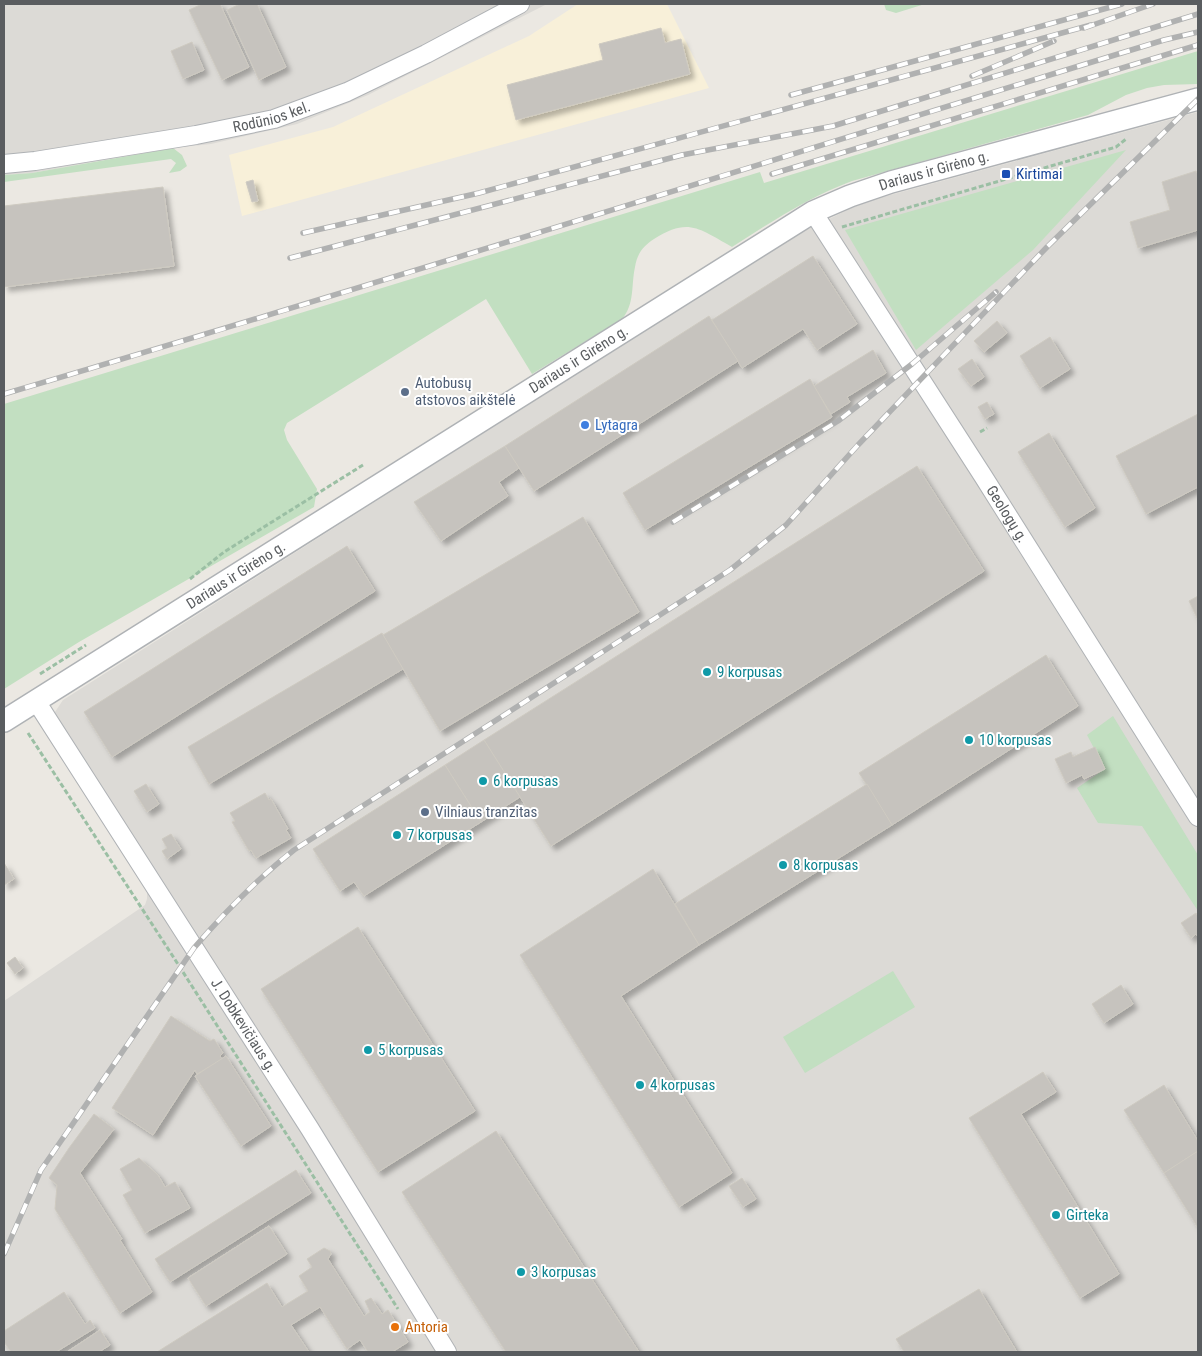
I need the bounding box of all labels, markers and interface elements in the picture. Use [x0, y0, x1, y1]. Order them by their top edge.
street label: Rodūnios kel. [231, 97, 313, 136]
street label: Dariaus ir Girėno g. [877, 147, 991, 194]
place label: Kirtimai [1016, 165, 1062, 183]
marker: Kirtimai [1000, 168, 1012, 180]
street label: Dariaus ir Girėno g. [526, 322, 632, 397]
place label: Autobusų atstovos aikštelė [415, 374, 515, 409]
marker: Autobusų atstovos aikštelė [399, 386, 411, 398]
place label: Lytagra [595, 416, 638, 434]
marker: Lytagra [579, 419, 591, 431]
street label: Geologų g. [982, 482, 1032, 546]
street label: Dariaus ir Girėno g. [183, 537, 289, 613]
place label: 9 korpusas [717, 663, 782, 681]
marker: 9 korpusas [701, 666, 713, 678]
place label: 10 korpusas [979, 731, 1052, 749]
marker: 10 korpusas [963, 734, 975, 746]
place label: 6 korpusas [493, 772, 558, 790]
marker: 6 korpusas [477, 775, 489, 787]
place label: Vilniaus tranzitas [435, 803, 538, 821]
marker: Vilniaus tranzitas [419, 806, 431, 818]
place label: 7 korpusas [407, 826, 472, 844]
marker: 7 korpusas [391, 829, 403, 841]
place label: 8 korpusas [793, 856, 858, 874]
marker: 8 korpusas [777, 859, 789, 871]
street label: J. Dobkevičiaus g. [207, 975, 280, 1076]
place label: 5 korpusas [378, 1041, 443, 1059]
marker: 5 korpusas [362, 1044, 374, 1056]
place label: 4 korpusas [650, 1076, 715, 1094]
marker: 4 korpusas [634, 1079, 646, 1091]
place label: Girteka [1066, 1206, 1109, 1224]
marker: Girteka [1050, 1209, 1062, 1221]
place label: 3 korpusas [531, 1263, 596, 1281]
marker: 3 korpusas [515, 1266, 527, 1278]
place label: Antoria [405, 1318, 448, 1336]
marker: Antoria [389, 1321, 401, 1333]

